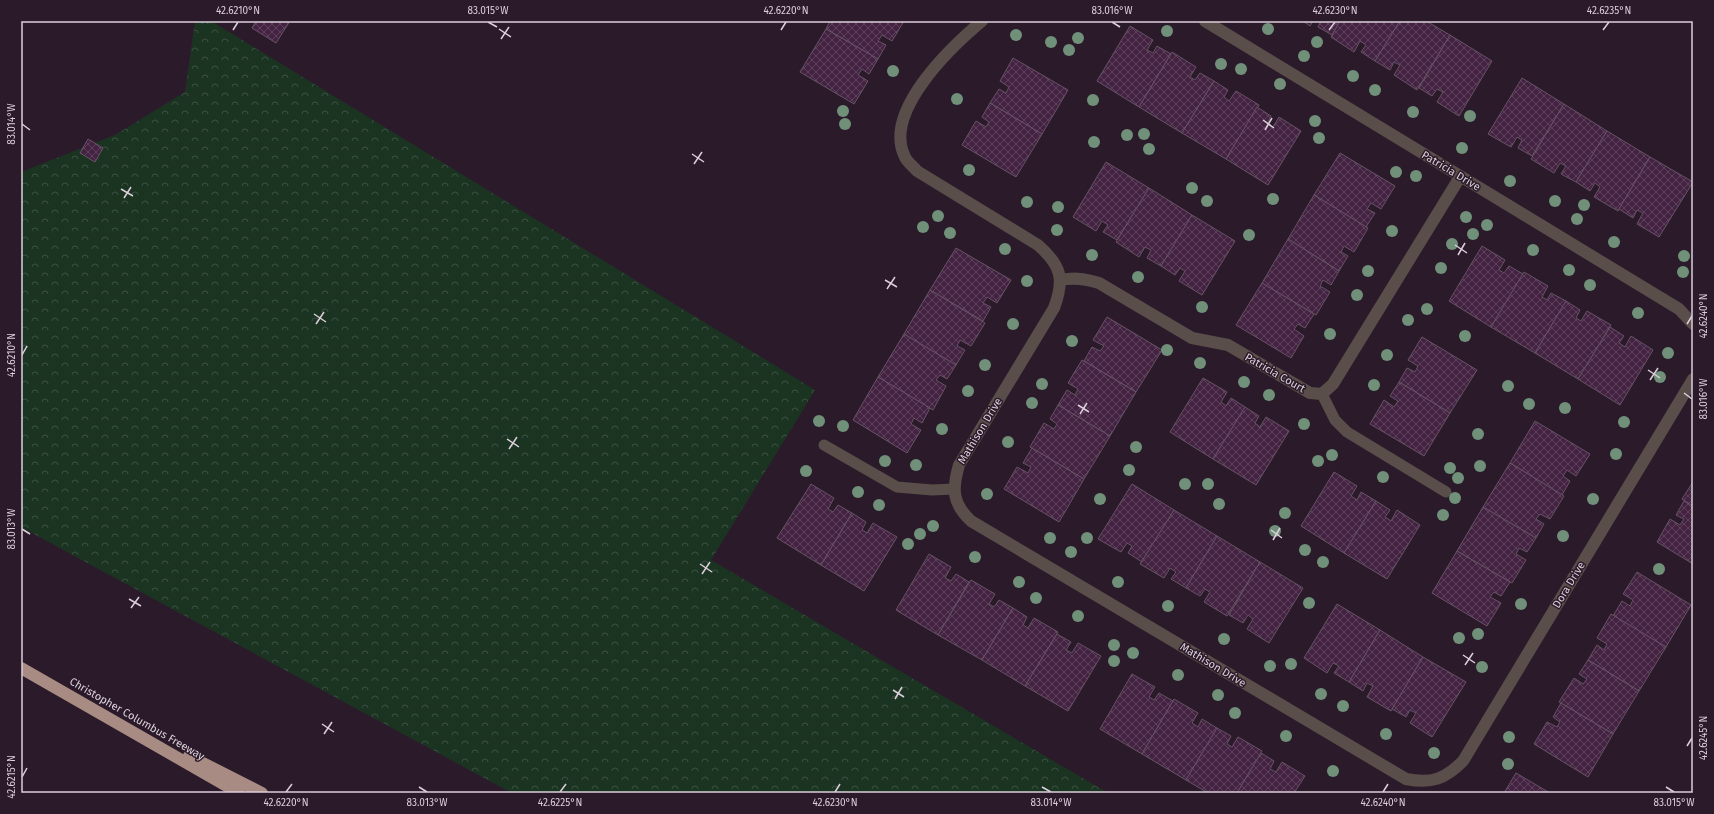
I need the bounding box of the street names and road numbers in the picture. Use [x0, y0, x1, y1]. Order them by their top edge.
street label: Patricia Drive [1419, 148, 1483, 194]
street label: Patricia Court [1243, 351, 1307, 395]
street label: Mathison Drive [955, 396, 1005, 466]
street label: Dora Drive [1550, 559, 1588, 611]
street label: Mathison Drive [1178, 640, 1248, 690]
street label: Christopher Columbus Freeway [67, 675, 207, 763]

